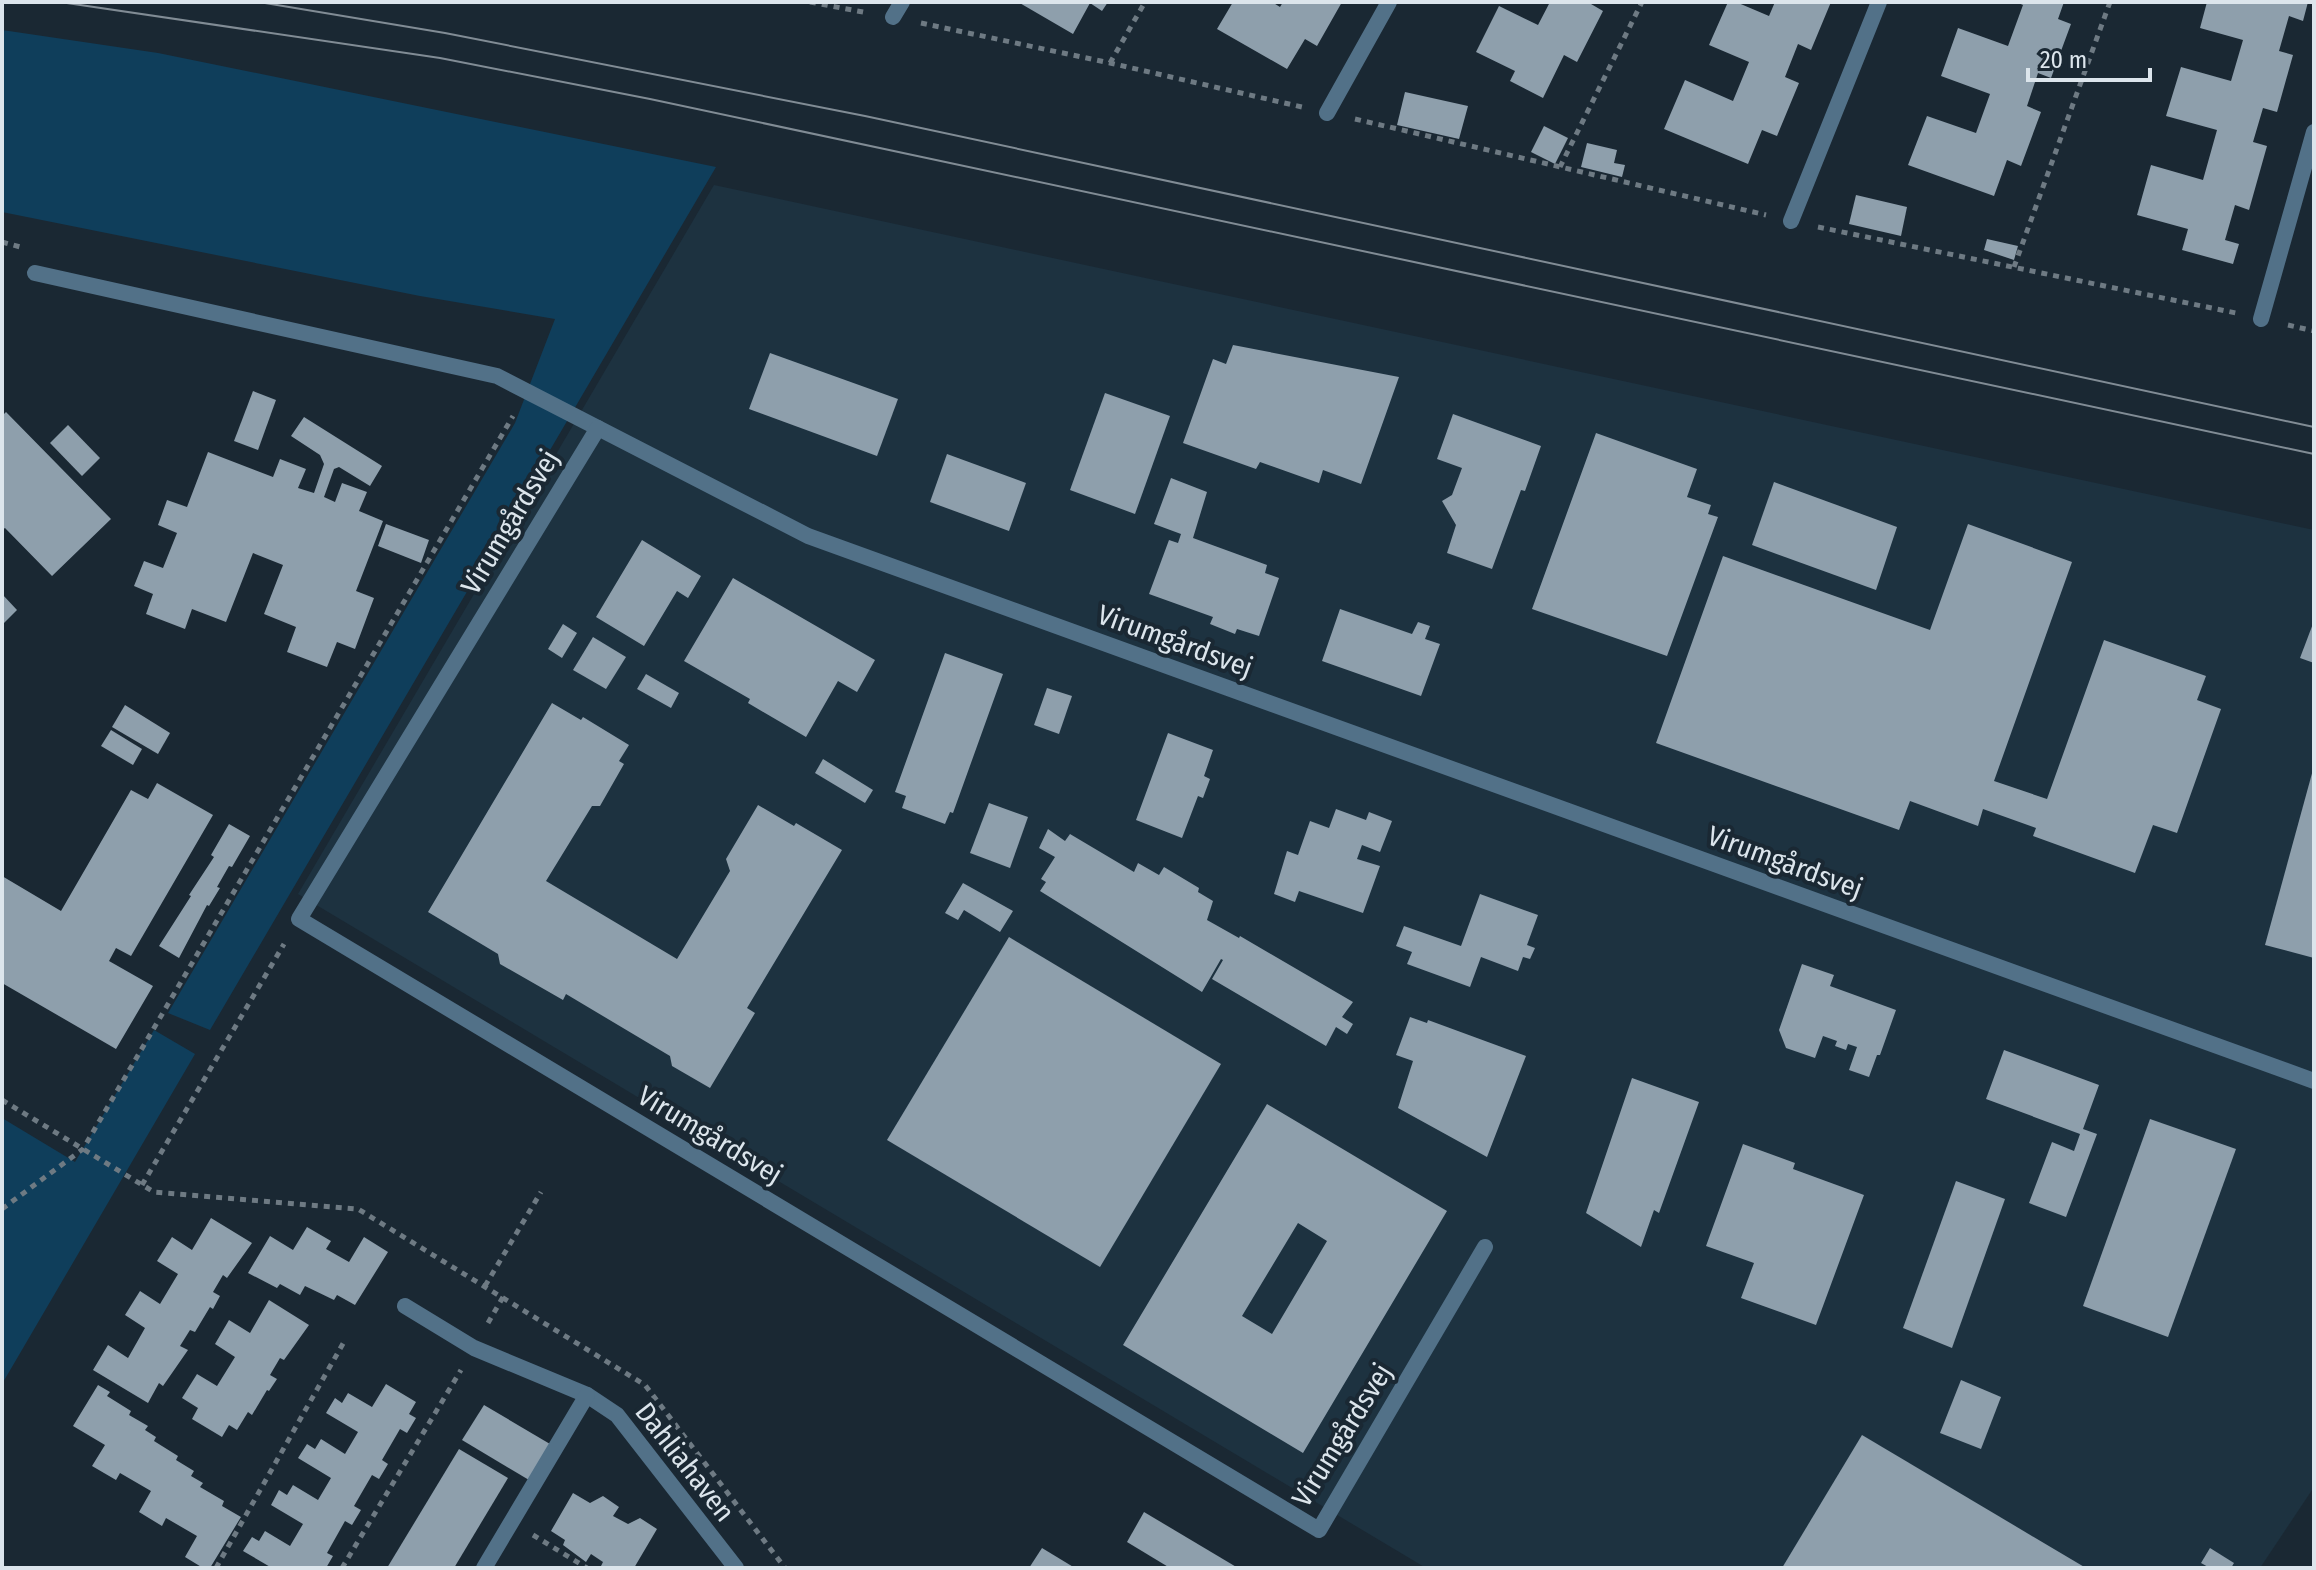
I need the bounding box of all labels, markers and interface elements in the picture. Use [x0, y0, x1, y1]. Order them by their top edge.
scale bar [2028, 32, 2150, 82]
text: 20 m [2040, 46, 2087, 74]
street label: Virumgårdsvej [454, 444, 566, 600]
street label: Virumgårdsvej [1093, 598, 1257, 684]
street label: Virumgårdsvej [1703, 819, 1867, 905]
street label: Virumgårdsvej [632, 1079, 788, 1191]
street label: Virumgårdsvej [1285, 1357, 1399, 1513]
street label: Dahliahaven [628, 1396, 742, 1528]

